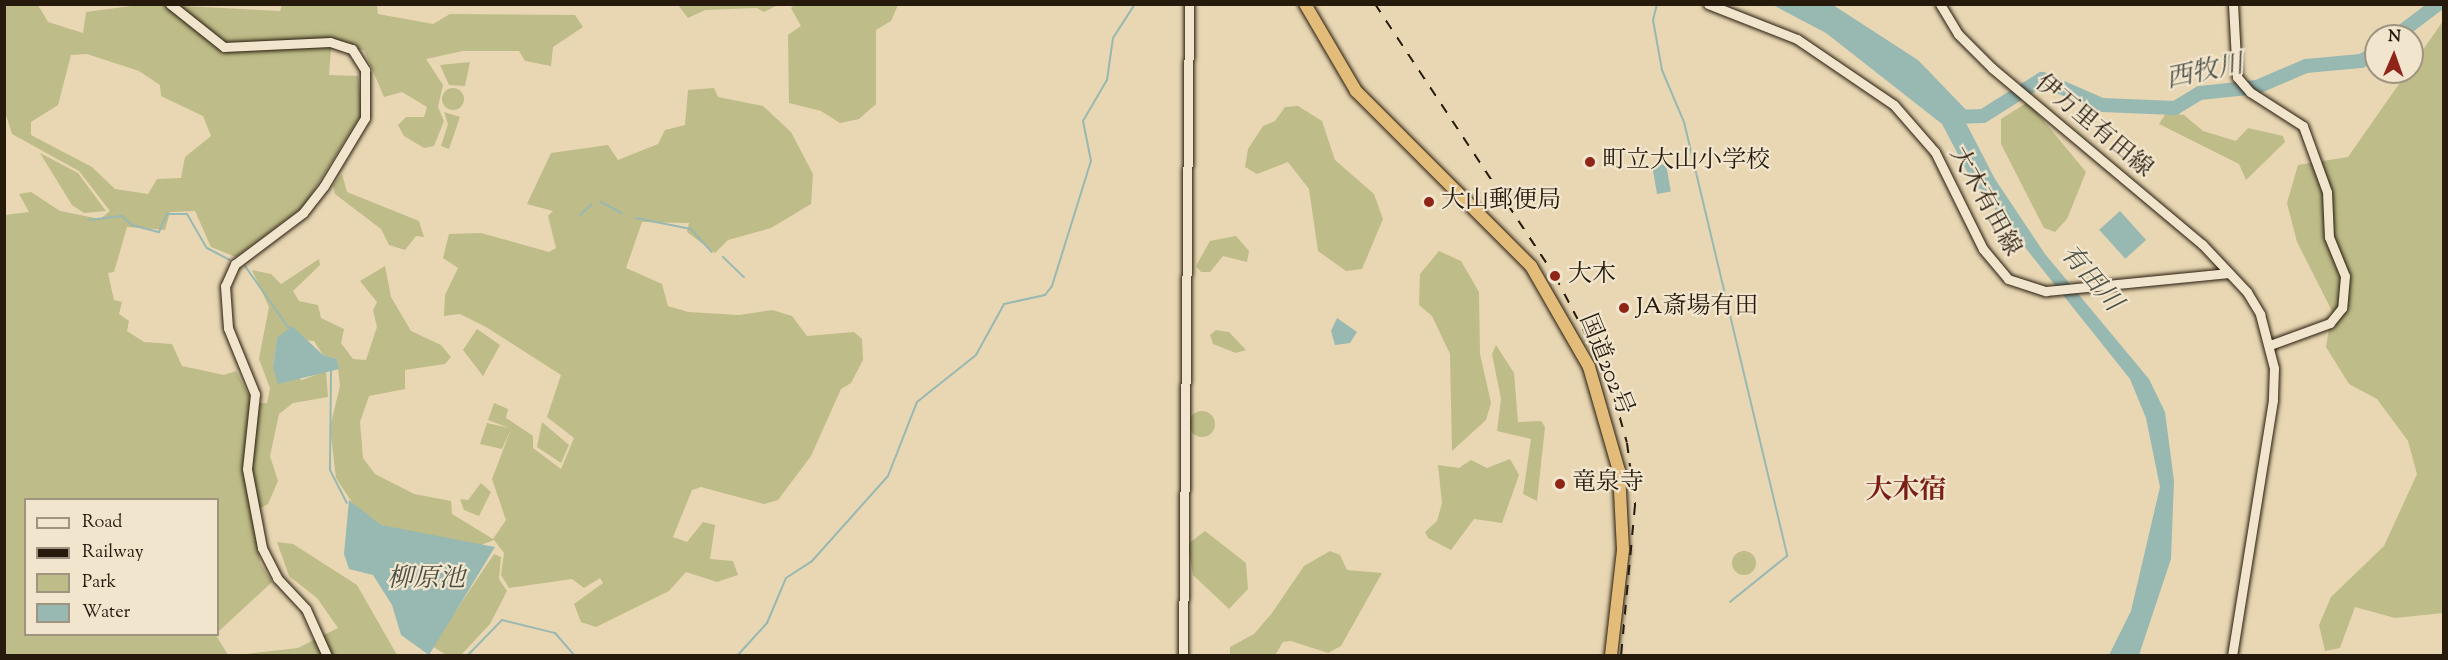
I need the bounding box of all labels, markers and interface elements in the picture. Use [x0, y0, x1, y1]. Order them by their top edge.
north arrow [2364, 24, 2424, 84]
text: N [2388, 26, 2401, 49]
water label: 西牧川 [2164, 50, 2246, 96]
street label: 伊万里有田線 [2029, 70, 2157, 184]
street label: 大木有田線 [1942, 143, 2026, 261]
place label: 町立大山小学校 [1602, 148, 1770, 176]
marker: 町立大山小学校 [1583, 155, 1597, 169]
place label: 大山郵便局 [1441, 188, 1561, 216]
marker: 大山郵便局 [1422, 195, 1436, 209]
water label: 有田川 [2053, 239, 2127, 319]
place label: 大木 [1568, 262, 1616, 290]
marker: 大木 [1546, 267, 1564, 285]
place label: JA斎場有田 [1636, 294, 1758, 322]
marker: JA斎場有田 [1617, 301, 1631, 315]
street label: 国道202号 [1572, 310, 1638, 420]
place label: 竜泉寺 [1572, 470, 1644, 498]
district label: 大木宿 [1866, 476, 1946, 508]
marker: 竜泉寺 [1553, 477, 1567, 491]
legend [24, 498, 219, 636]
text: Road [82, 510, 122, 536]
text: Railway [82, 540, 144, 566]
water label: 柳原池 [387, 564, 465, 596]
text: Park [82, 570, 116, 596]
text: Water [82, 600, 130, 626]

